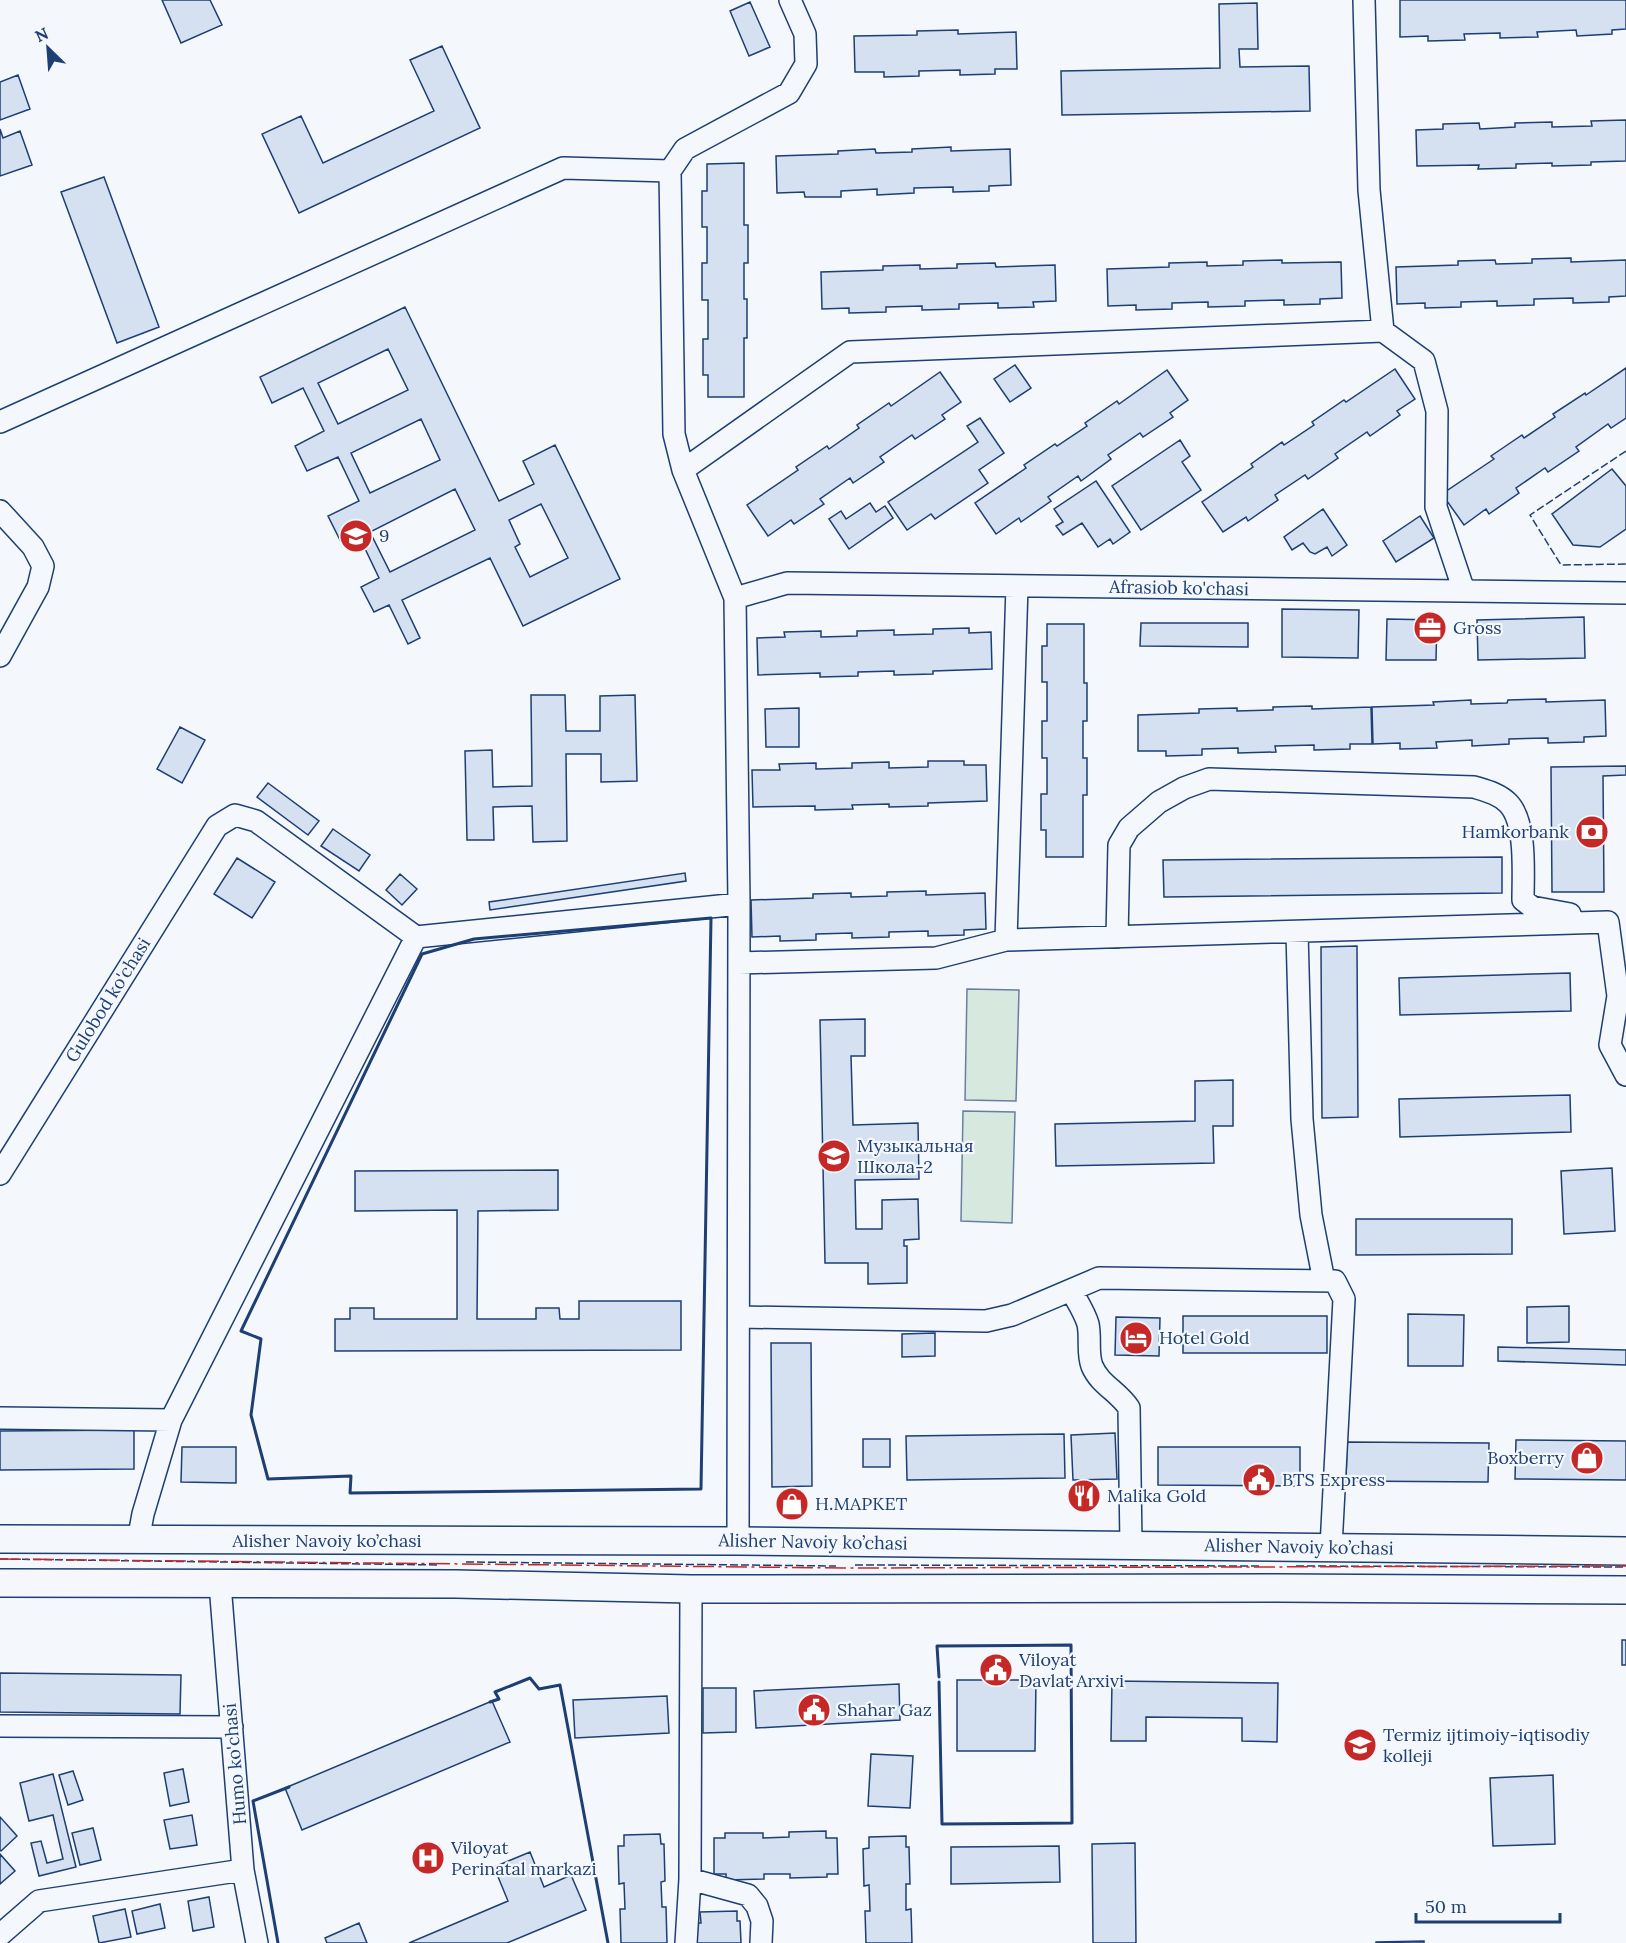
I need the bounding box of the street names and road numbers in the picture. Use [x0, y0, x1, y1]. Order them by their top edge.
street label: Afrasiob ko'chasi [1108, 575, 1249, 600]
street label: Gulobod ko'chasi [60, 933, 155, 1066]
street label: Alisher Navoiy ko’chasi [717, 1528, 908, 1555]
street label: Alisher Navoiy ko’chasi [231, 1529, 422, 1552]
street label: Alisher Navoiy ko’chasi [1203, 1533, 1394, 1560]
street label: Humo ko'chasi [218, 1702, 251, 1826]

